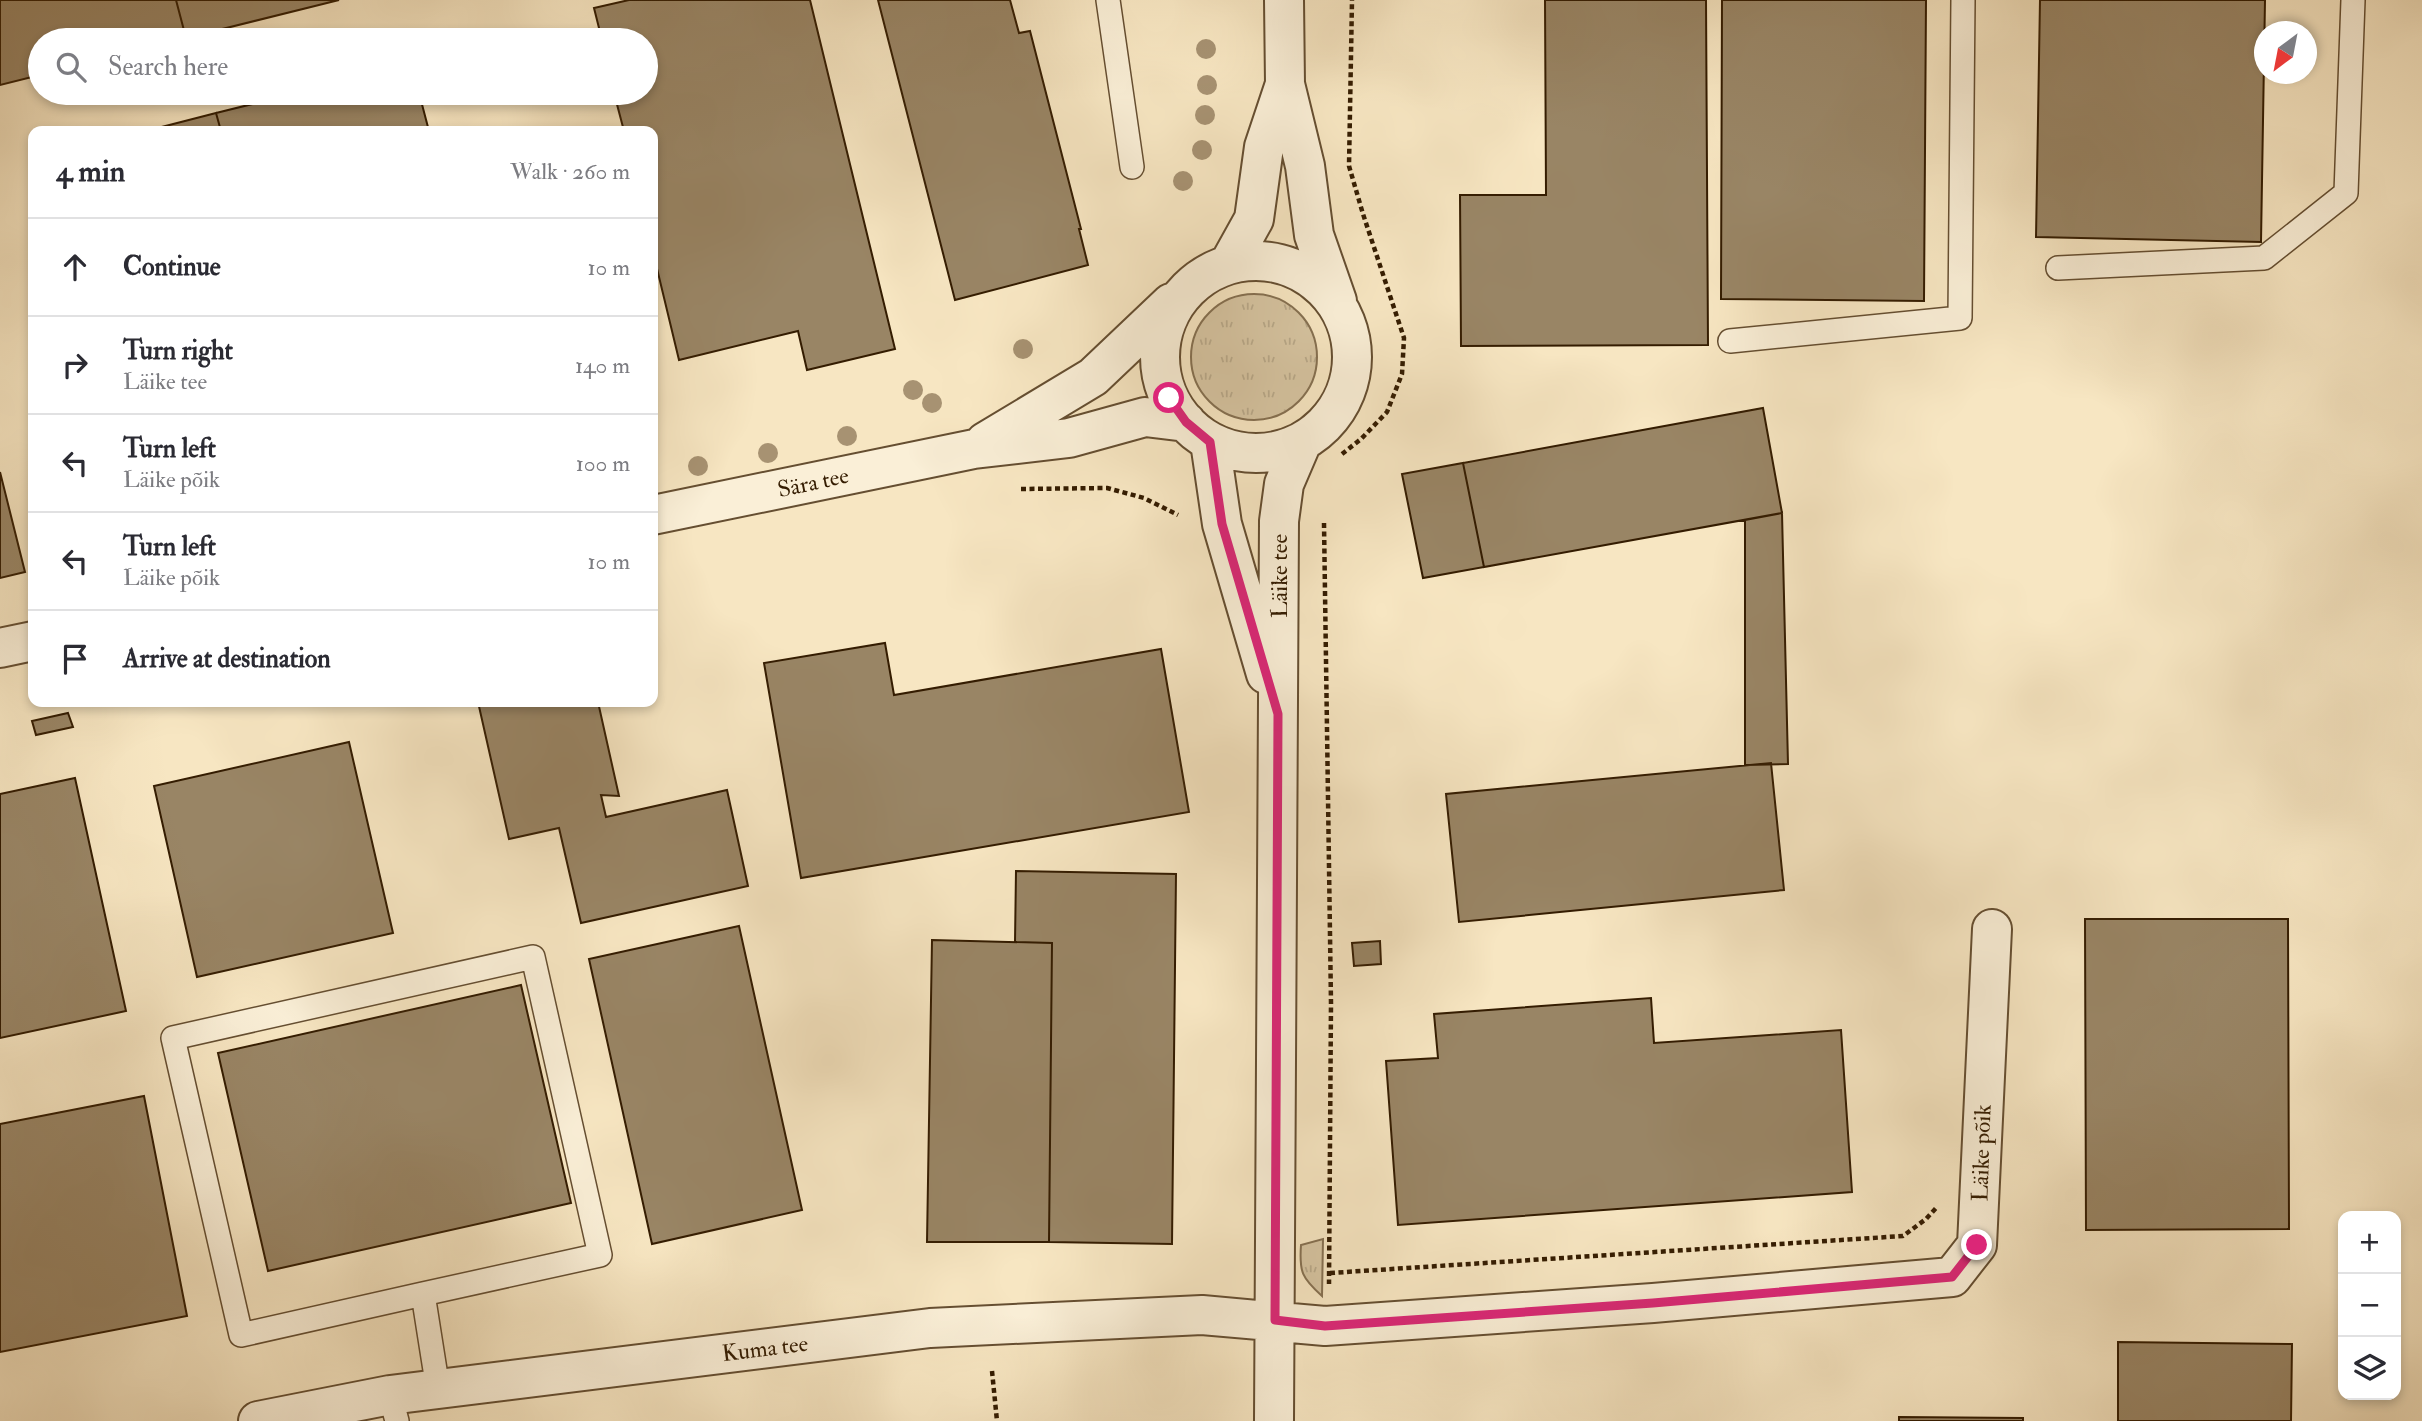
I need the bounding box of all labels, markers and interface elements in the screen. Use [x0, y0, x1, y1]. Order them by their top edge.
north arrow [2254, 21, 2317, 84]
search box [28, 28, 658, 105]
icon: search [52, 48, 90, 86]
text: Search here [108, 51, 228, 83]
text: 4 min [56, 153, 125, 190]
text: Walk · 260 m [510, 157, 630, 186]
icon: ahead [56, 248, 94, 286]
text: Continue [123, 251, 221, 283]
text: 10 m [587, 253, 630, 282]
text: Turn right [123, 335, 233, 367]
icon: right [56, 346, 94, 384]
text: 140 m [575, 351, 630, 380]
text: Läike tee [123, 367, 207, 396]
route start [1153, 382, 1184, 413]
text: Turn left [123, 433, 216, 465]
icon: left [56, 444, 94, 482]
text: 100 m [576, 449, 630, 478]
street label: Sära tee [775, 461, 852, 504]
text: Läike põik [123, 465, 220, 494]
text: Turn left [123, 531, 216, 563]
street label: Läike tee [1265, 534, 1294, 618]
icon: left [56, 542, 94, 580]
text: 10 m [587, 547, 630, 576]
text: Läike põik [123, 563, 220, 592]
icon: arrive [56, 640, 94, 678]
text: Arrive at destination [123, 643, 331, 675]
street label: Läike põik [1965, 1104, 1999, 1202]
map controls [2338, 1211, 2401, 1400]
button: + [2338, 1211, 2401, 1274]
route end [1961, 1229, 1992, 1260]
button: − [2338, 1274, 2401, 1337]
street label: Kuma tee [720, 1329, 810, 1368]
button: layers [2338, 1337, 2401, 1400]

